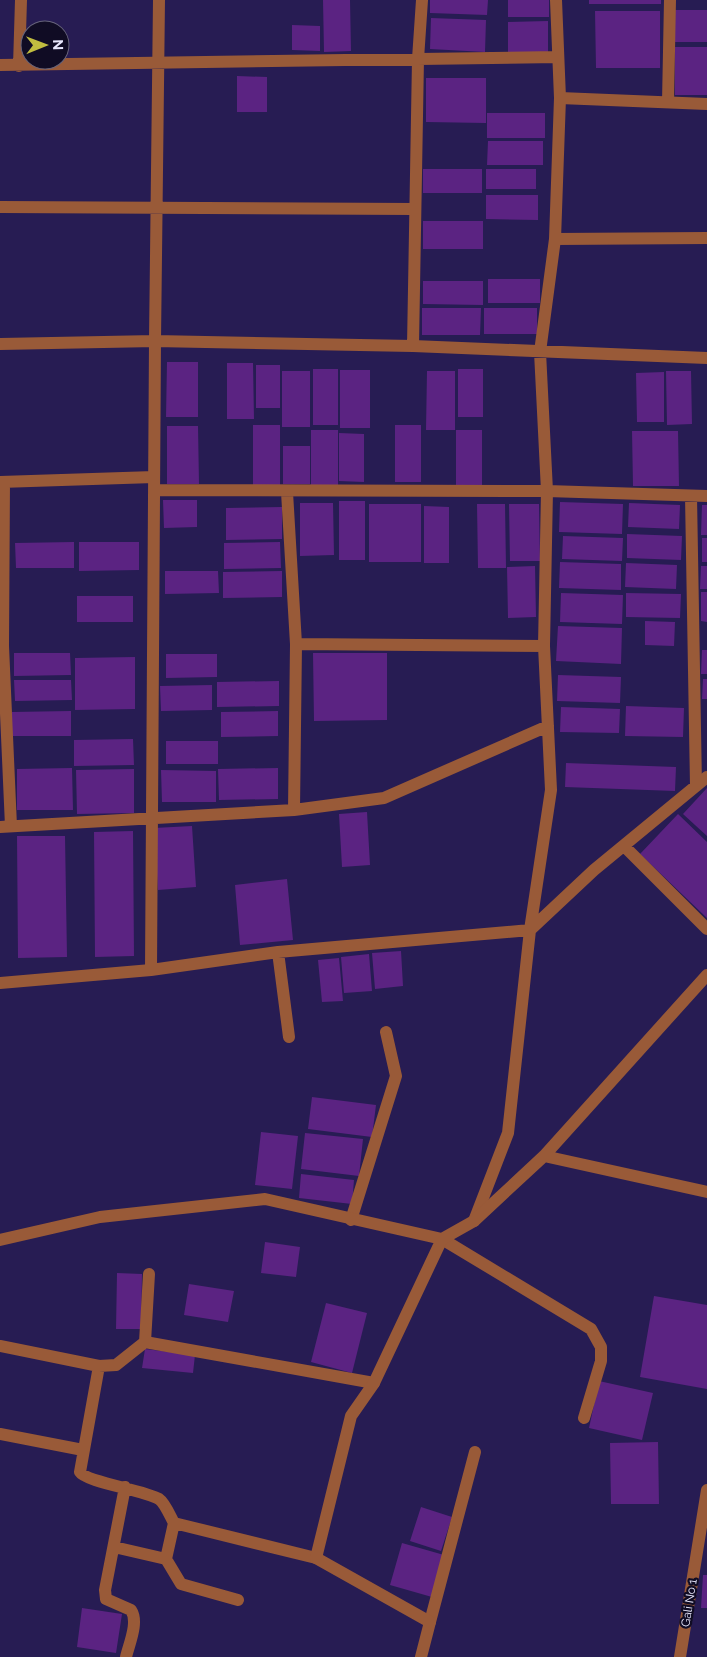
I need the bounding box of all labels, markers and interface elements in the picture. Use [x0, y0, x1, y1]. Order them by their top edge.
north arrow [20, 20, 70, 70]
text: N [50, 39, 66, 50]
street label: Gali No 1 [678, 1578, 700, 1628]

